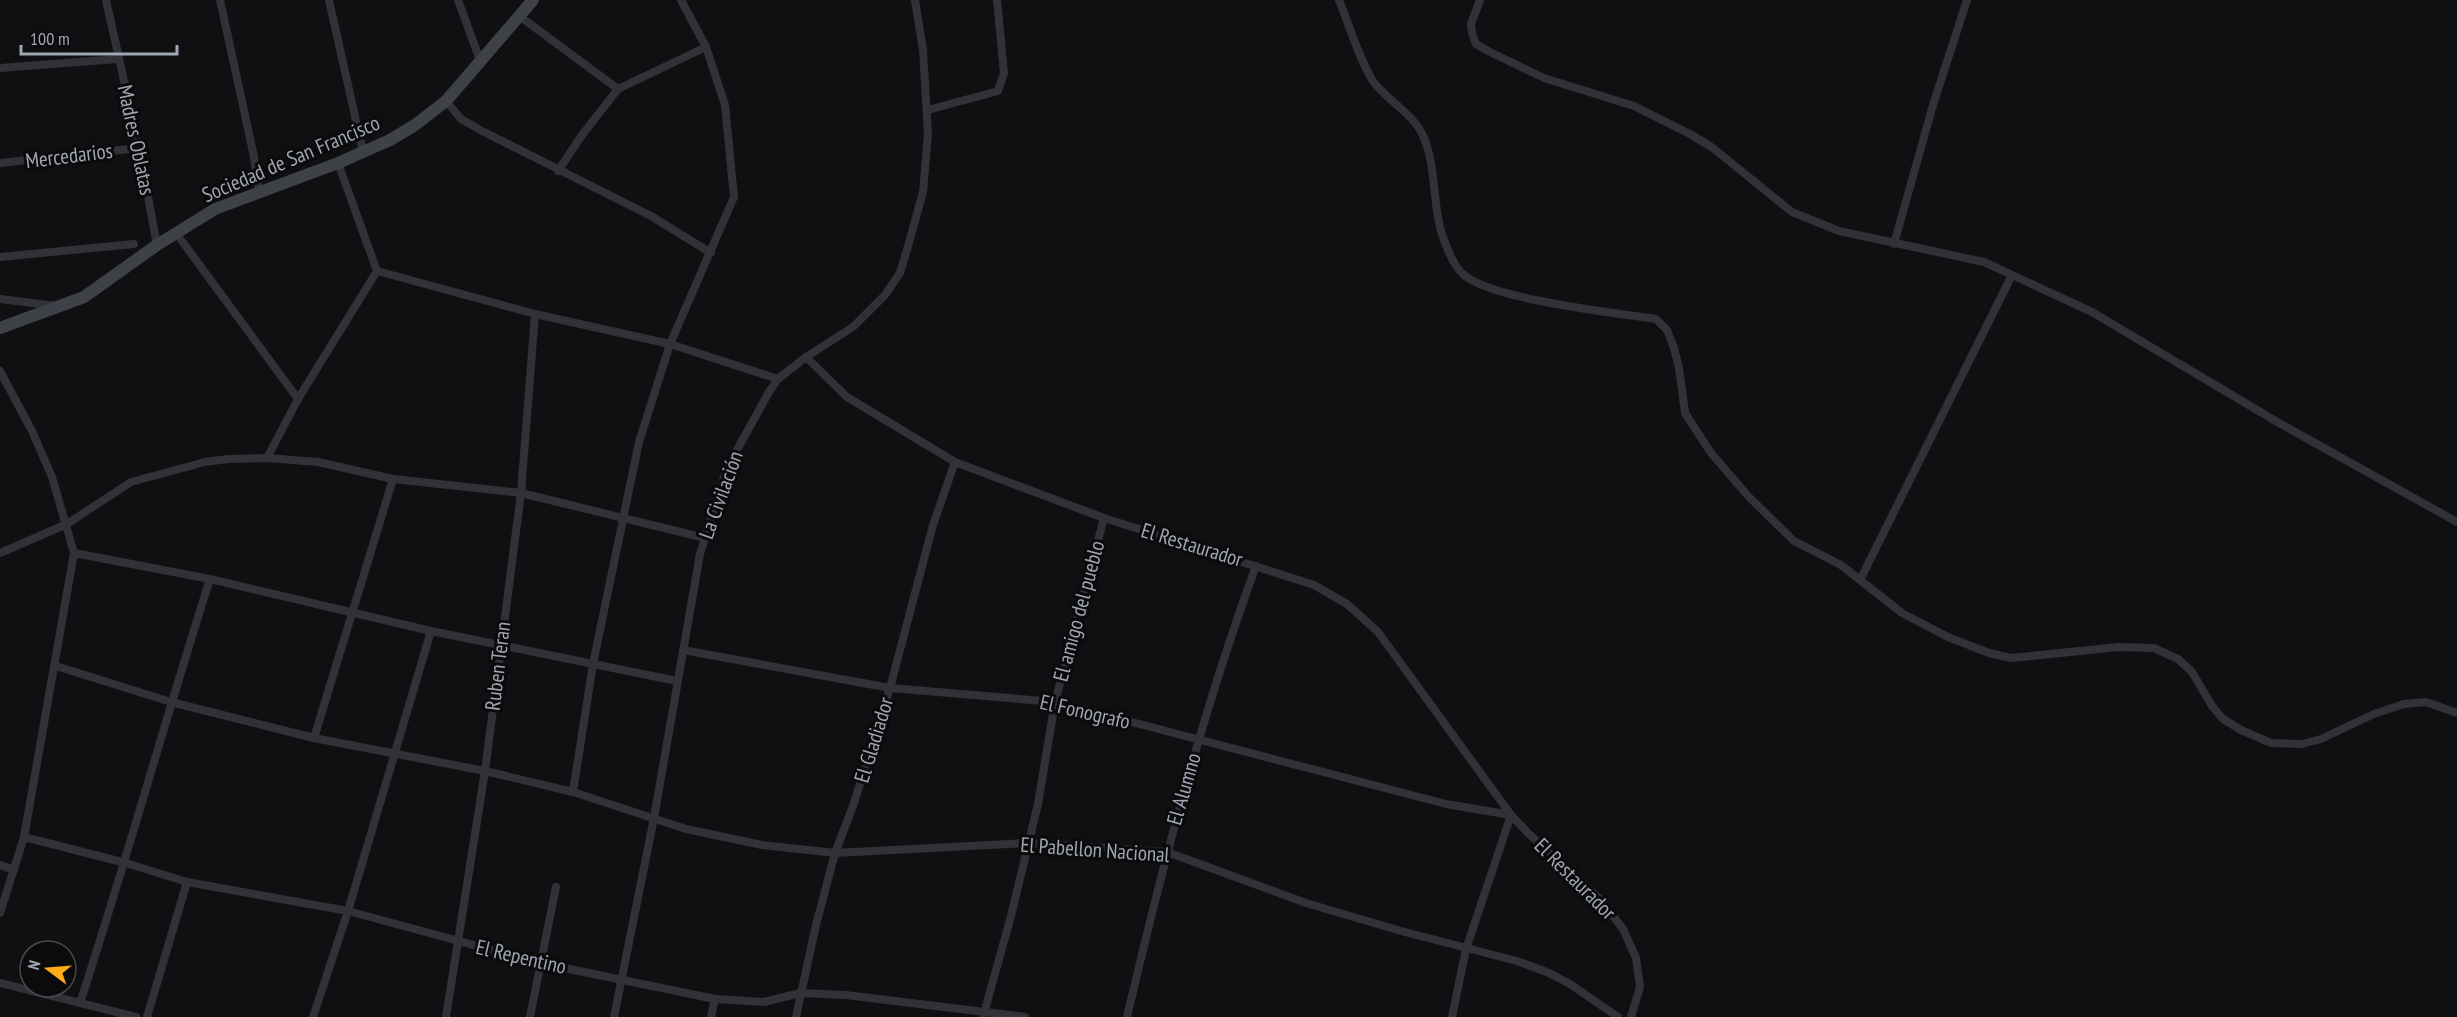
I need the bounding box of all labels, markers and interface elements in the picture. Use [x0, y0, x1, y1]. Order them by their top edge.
scale bar [21, 18, 177, 56]
text: 100 m [30, 27, 70, 50]
street label: Madres Oblatas [112, 82, 161, 198]
street label: Sociedad de San Francisco [198, 109, 384, 208]
street label: Mercedarios [24, 137, 114, 174]
street label: La Civilación [692, 447, 749, 543]
street label: El Restaurador [1138, 516, 1246, 573]
street label: El amigo del pueblo [1047, 537, 1110, 684]
street label: Ruben Teran [479, 620, 516, 712]
street label: El Fonografo [1037, 688, 1133, 735]
street label: El Gladiador [848, 694, 899, 786]
street label: El Alumno [1160, 750, 1207, 828]
street label: El Pabellon Nacional [1020, 831, 1171, 868]
street label: El Restaurador [1529, 832, 1622, 925]
street label: El Repentino [473, 933, 569, 980]
north arrow [18, 939, 78, 999]
text: N [23, 958, 44, 972]

